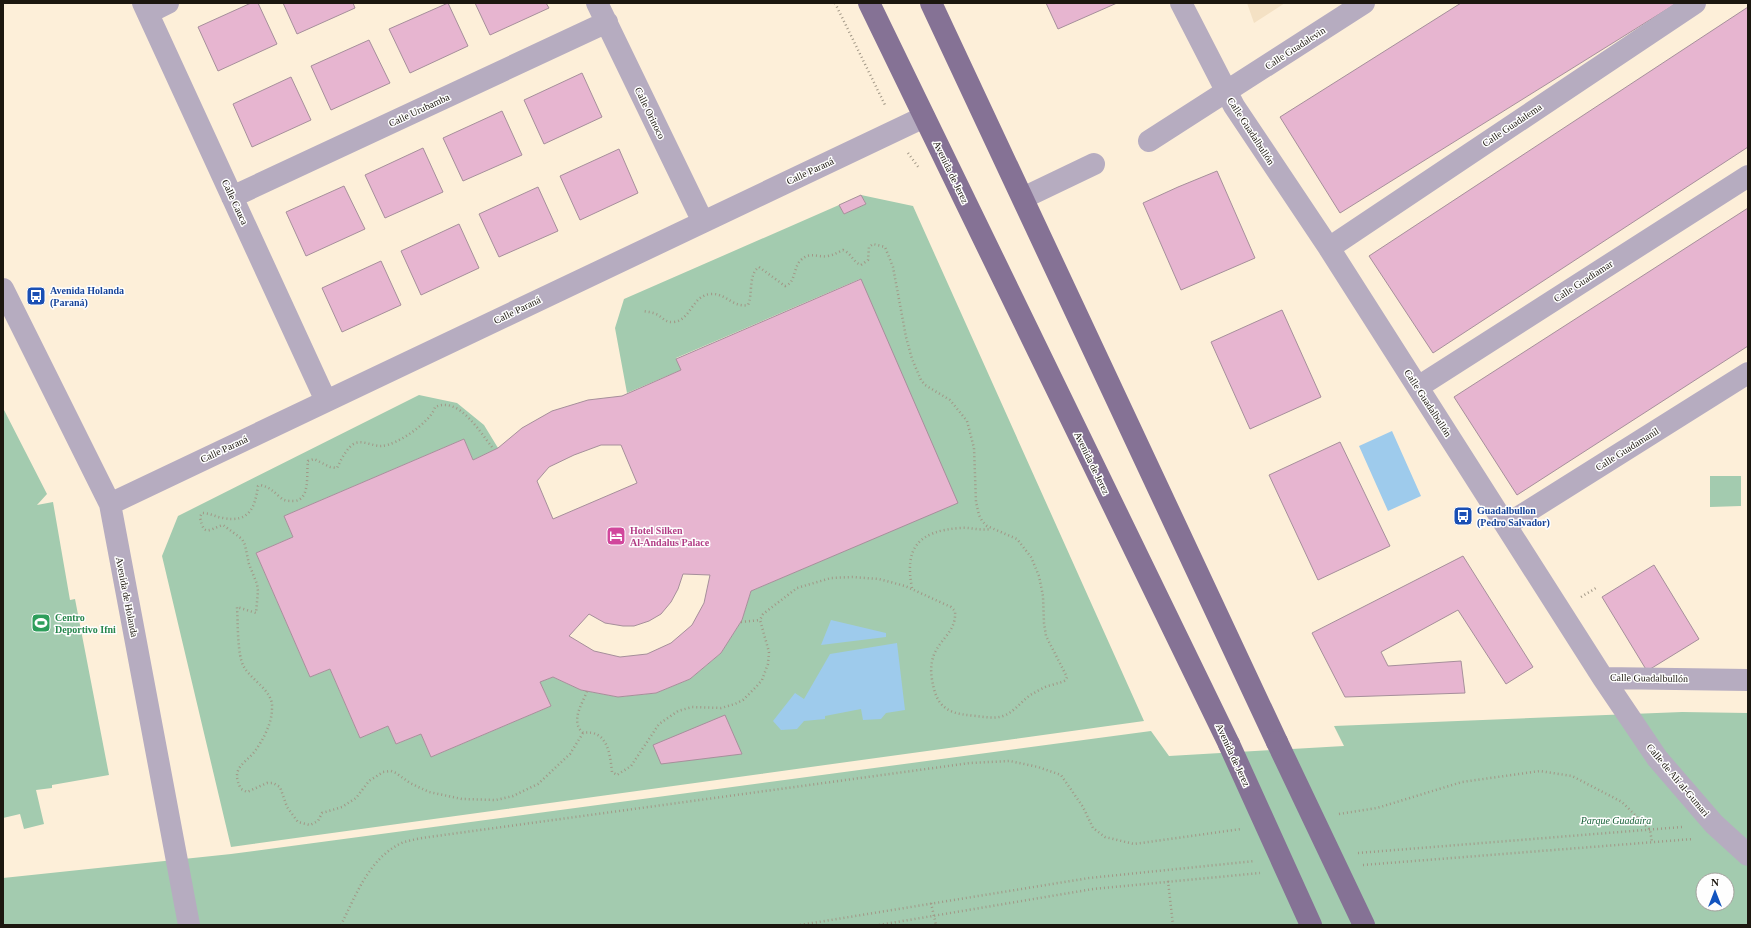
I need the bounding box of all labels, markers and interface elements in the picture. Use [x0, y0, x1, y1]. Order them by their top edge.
street label: Calle Guadalevin [1263, 24, 1327, 72]
street label: Calle Orinoco [633, 85, 667, 141]
street label: Calle Urubamba [387, 91, 452, 129]
street label: Calle Guadalbullón [1225, 95, 1277, 167]
street label: Calle Guadalema [1480, 101, 1544, 149]
street label: Avenida de Jerez [931, 139, 971, 206]
street label: Calle Paraná [785, 155, 836, 187]
street label: Calle Cauca [220, 178, 250, 227]
street label: Calle Guadiamar [1551, 257, 1615, 304]
bus stop icon: Avenida Holanda (Paraná) [25, 285, 47, 307]
place label: Avenida Holanda (Paraná) [50, 285, 124, 309]
street label: Calle Paraná [492, 294, 543, 326]
street label: Calle Guadalbullón [1402, 367, 1454, 439]
street label: Calle Guadamanil [1593, 425, 1661, 473]
street label: Avenida de Jerez [1072, 430, 1112, 497]
street label: Calle Paraná [199, 433, 250, 465]
bus stop icon: Guadalbullon (Pedro Salvador) [1452, 505, 1474, 527]
place label: Guadalbullon (Pedro Salvador) [1477, 505, 1550, 529]
hotel icon: Hotel Silken Al-Andalus Palace [605, 525, 627, 547]
place label: Hotel Silken Al-Andalus Palace [630, 525, 710, 548]
street label: Avenida de Holanda [114, 556, 140, 639]
sports icon: Centro Deportivo Ifni [30, 612, 52, 634]
place label: Centro Deportivo Ifni [55, 612, 116, 635]
street label: Calle Guadalbullón [1610, 672, 1688, 684]
street label: Avenida de Jerez [1214, 722, 1253, 789]
street label: Calle de Alí al-Gumari [1644, 741, 1712, 819]
park label: Parque Guadaíra [1580, 815, 1651, 826]
north arrow [1695, 872, 1735, 912]
text: N [1711, 876, 1719, 888]

